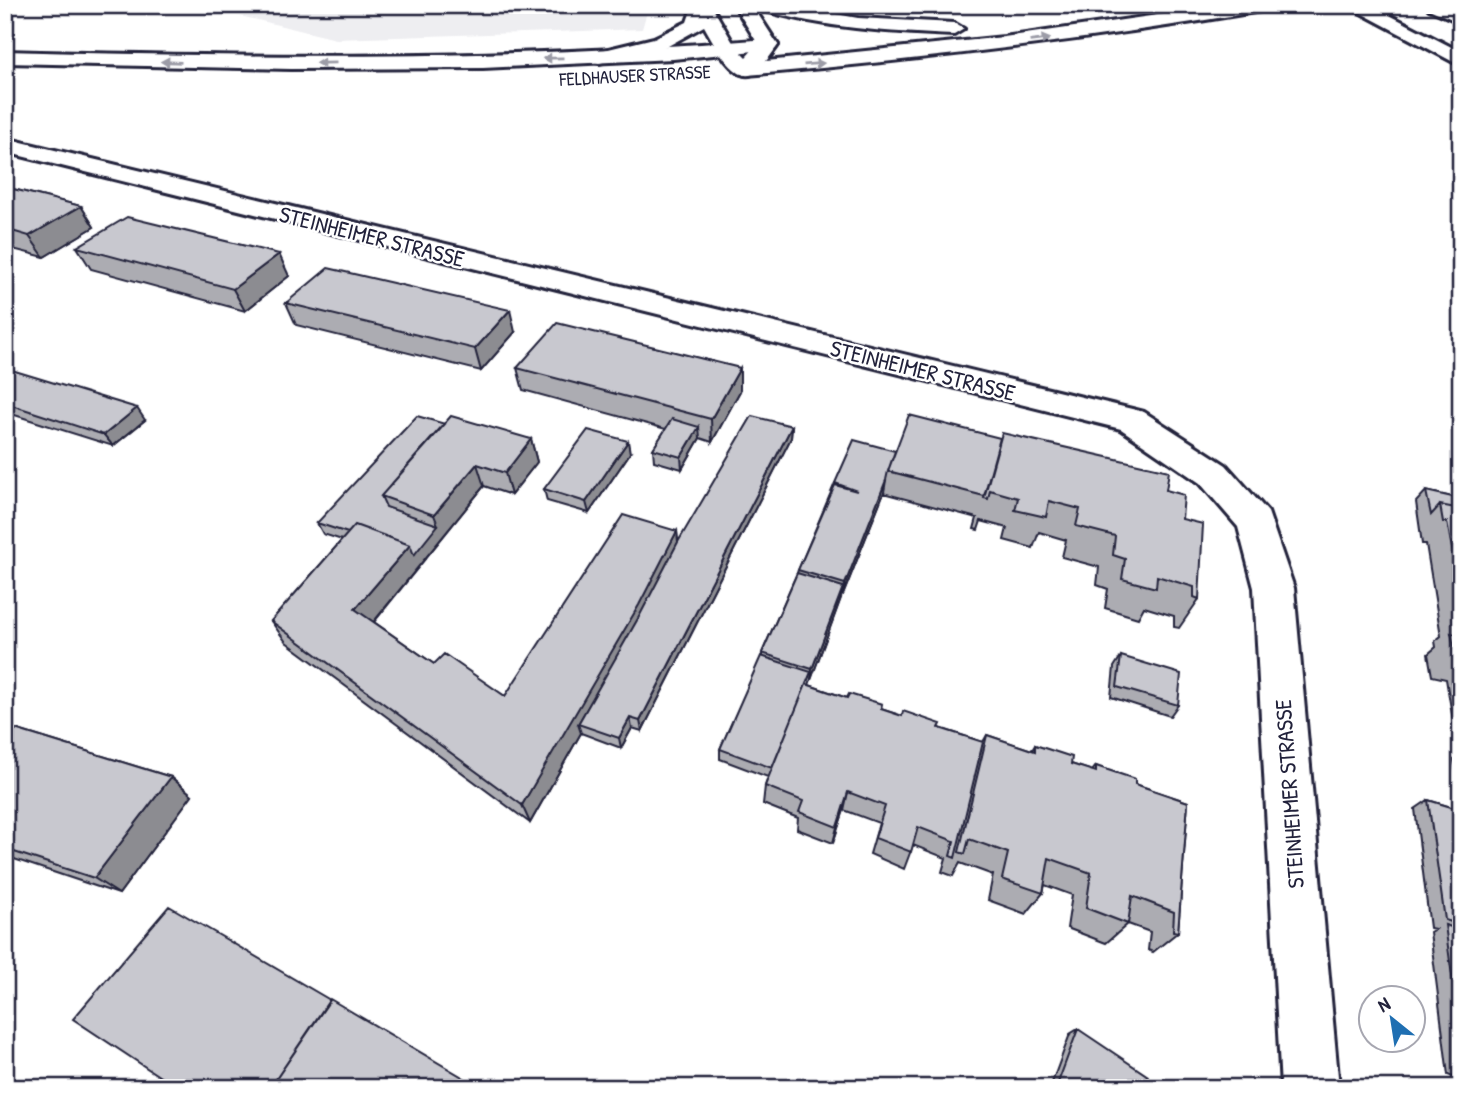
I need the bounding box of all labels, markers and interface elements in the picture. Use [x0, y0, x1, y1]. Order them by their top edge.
one-way arrow [1030, 34, 1052, 45]
one-way arrow [542, 53, 564, 64]
one-way arrow [160, 57, 182, 68]
one-way arrow [314, 57, 336, 69]
street label: FELDHAUSER STRASSE [558, 58, 712, 92]
one-way arrow [803, 58, 825, 69]
street label: STEINHEIMER STRASSE [276, 198, 468, 274]
street label: STEINHEIMER STRASSE [827, 332, 1019, 408]
street label: STEINHEIMER STRASSE [1267, 698, 1311, 890]
north arrow [1358, 984, 1428, 1054]
text: N [1373, 990, 1394, 1018]

